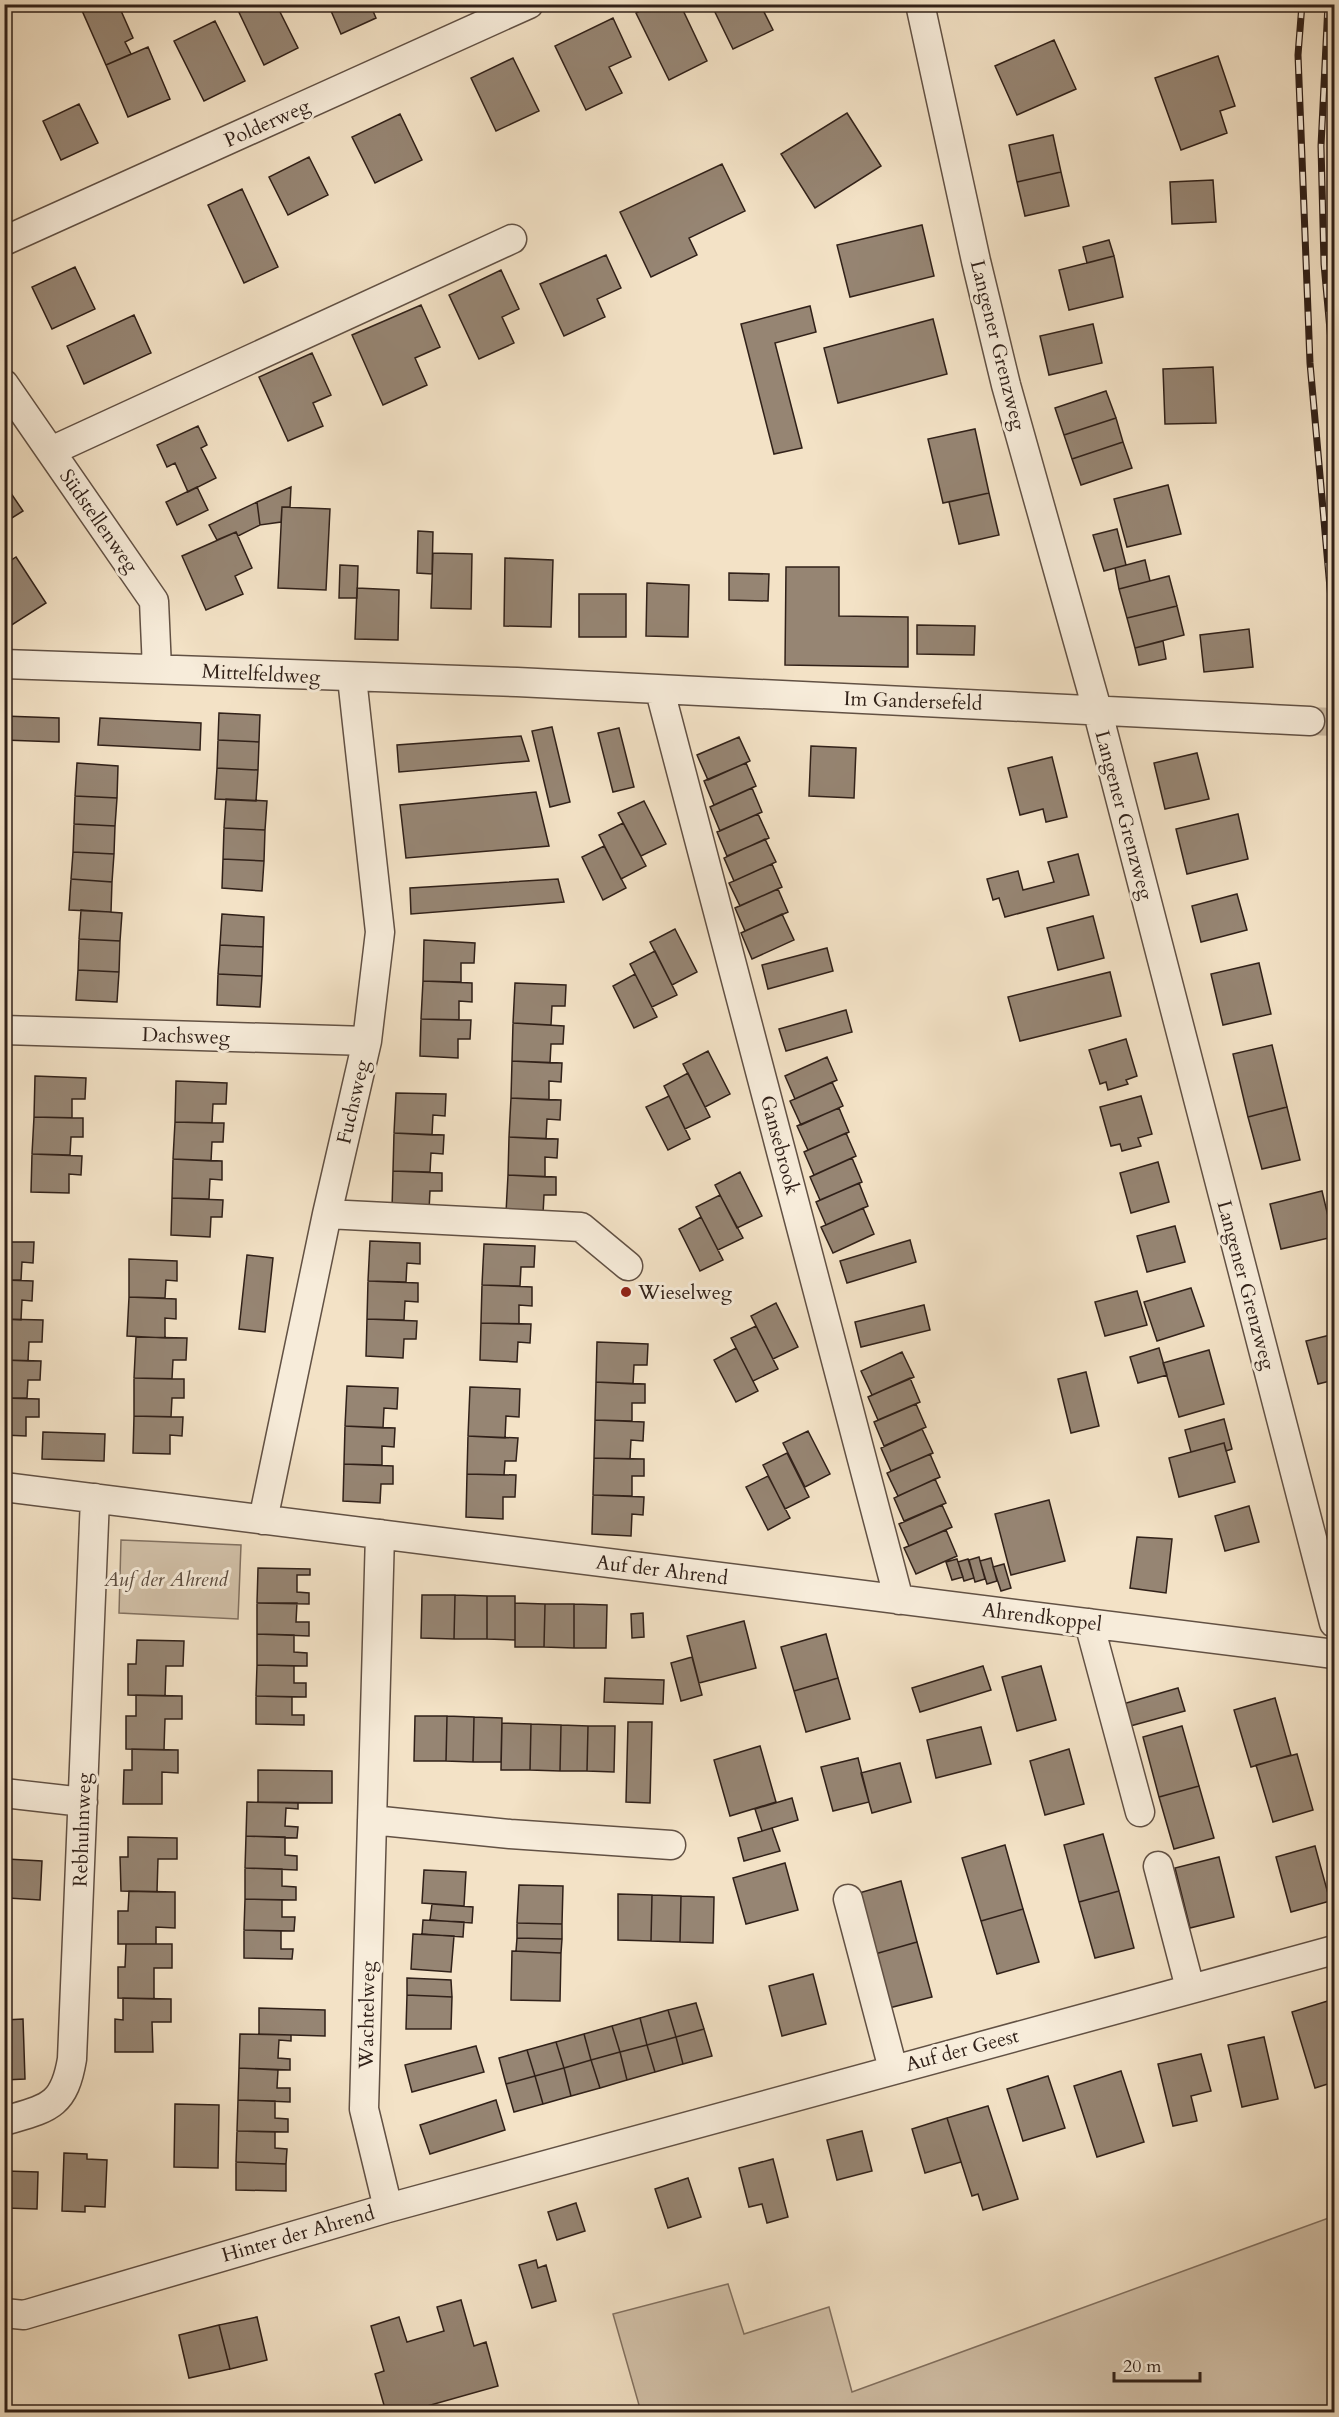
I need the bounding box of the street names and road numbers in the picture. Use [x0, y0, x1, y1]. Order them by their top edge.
street label: Polderweg [220, 92, 315, 154]
street label: Langener Grenzweg [964, 257, 1032, 434]
street label: Südstellenweg [53, 464, 145, 579]
street label: Mittelfeldweg [201, 657, 322, 691]
street label: Im Gandersefeld [843, 685, 983, 717]
street label: Langener Grenzweg [1088, 727, 1160, 903]
street label: Dachsweg [142, 1021, 231, 1051]
street label: Fuchsweg [330, 1057, 376, 1147]
street label: Gansebrook [754, 1092, 806, 1198]
street label: Langener Grenzweg [1210, 1197, 1282, 1373]
street label: Auf der Ahrend [595, 1549, 730, 1592]
street label: Ahrendkoppel [981, 1596, 1103, 1638]
street label: Rebhuhnweg [67, 1772, 98, 1888]
street label: Wachtelweg [353, 1960, 381, 2070]
street label: Auf der Geest [902, 2022, 1022, 2078]
street label: Hinter der Ahrend [218, 2199, 378, 2269]

